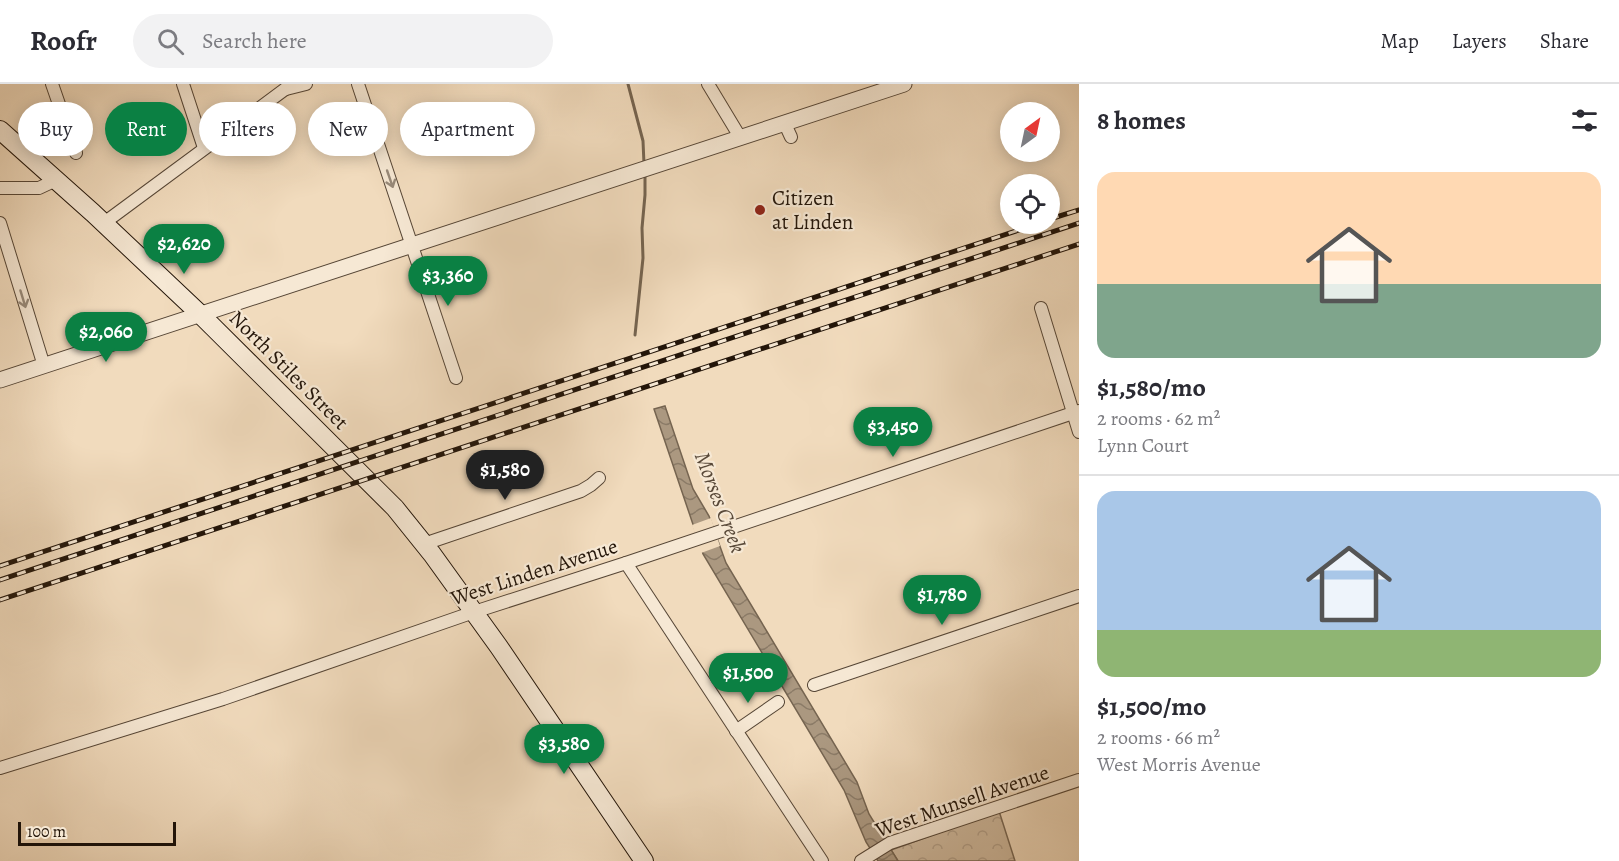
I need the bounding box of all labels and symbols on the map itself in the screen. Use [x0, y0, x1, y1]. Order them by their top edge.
north arrow [1000, 102, 1060, 162]
one-way arrow [385, 169, 396, 188]
place label: Citizen at Linden [772, 184, 853, 236]
marker: Citizen at Linden [753, 203, 767, 217]
pin: $2,620 [135, 224, 233, 275]
pin: $3,360 [399, 256, 497, 307]
one-way arrow [19, 289, 30, 308]
street label: North Stiles Street [223, 304, 355, 436]
pin: $2,060 [57, 312, 155, 363]
pin: $3,450 [844, 407, 942, 458]
water label: Morses Creek [687, 447, 753, 558]
pin: $1,580 [456, 450, 554, 501]
street label: West Linden Avenue [446, 532, 621, 612]
pin: $1,780 [893, 575, 991, 626]
pin: $1,500 [699, 653, 797, 704]
pin: $3,580 [515, 724, 613, 775]
street label: West Munsell Avenue [870, 758, 1053, 844]
scale bar [18, 819, 176, 846]

